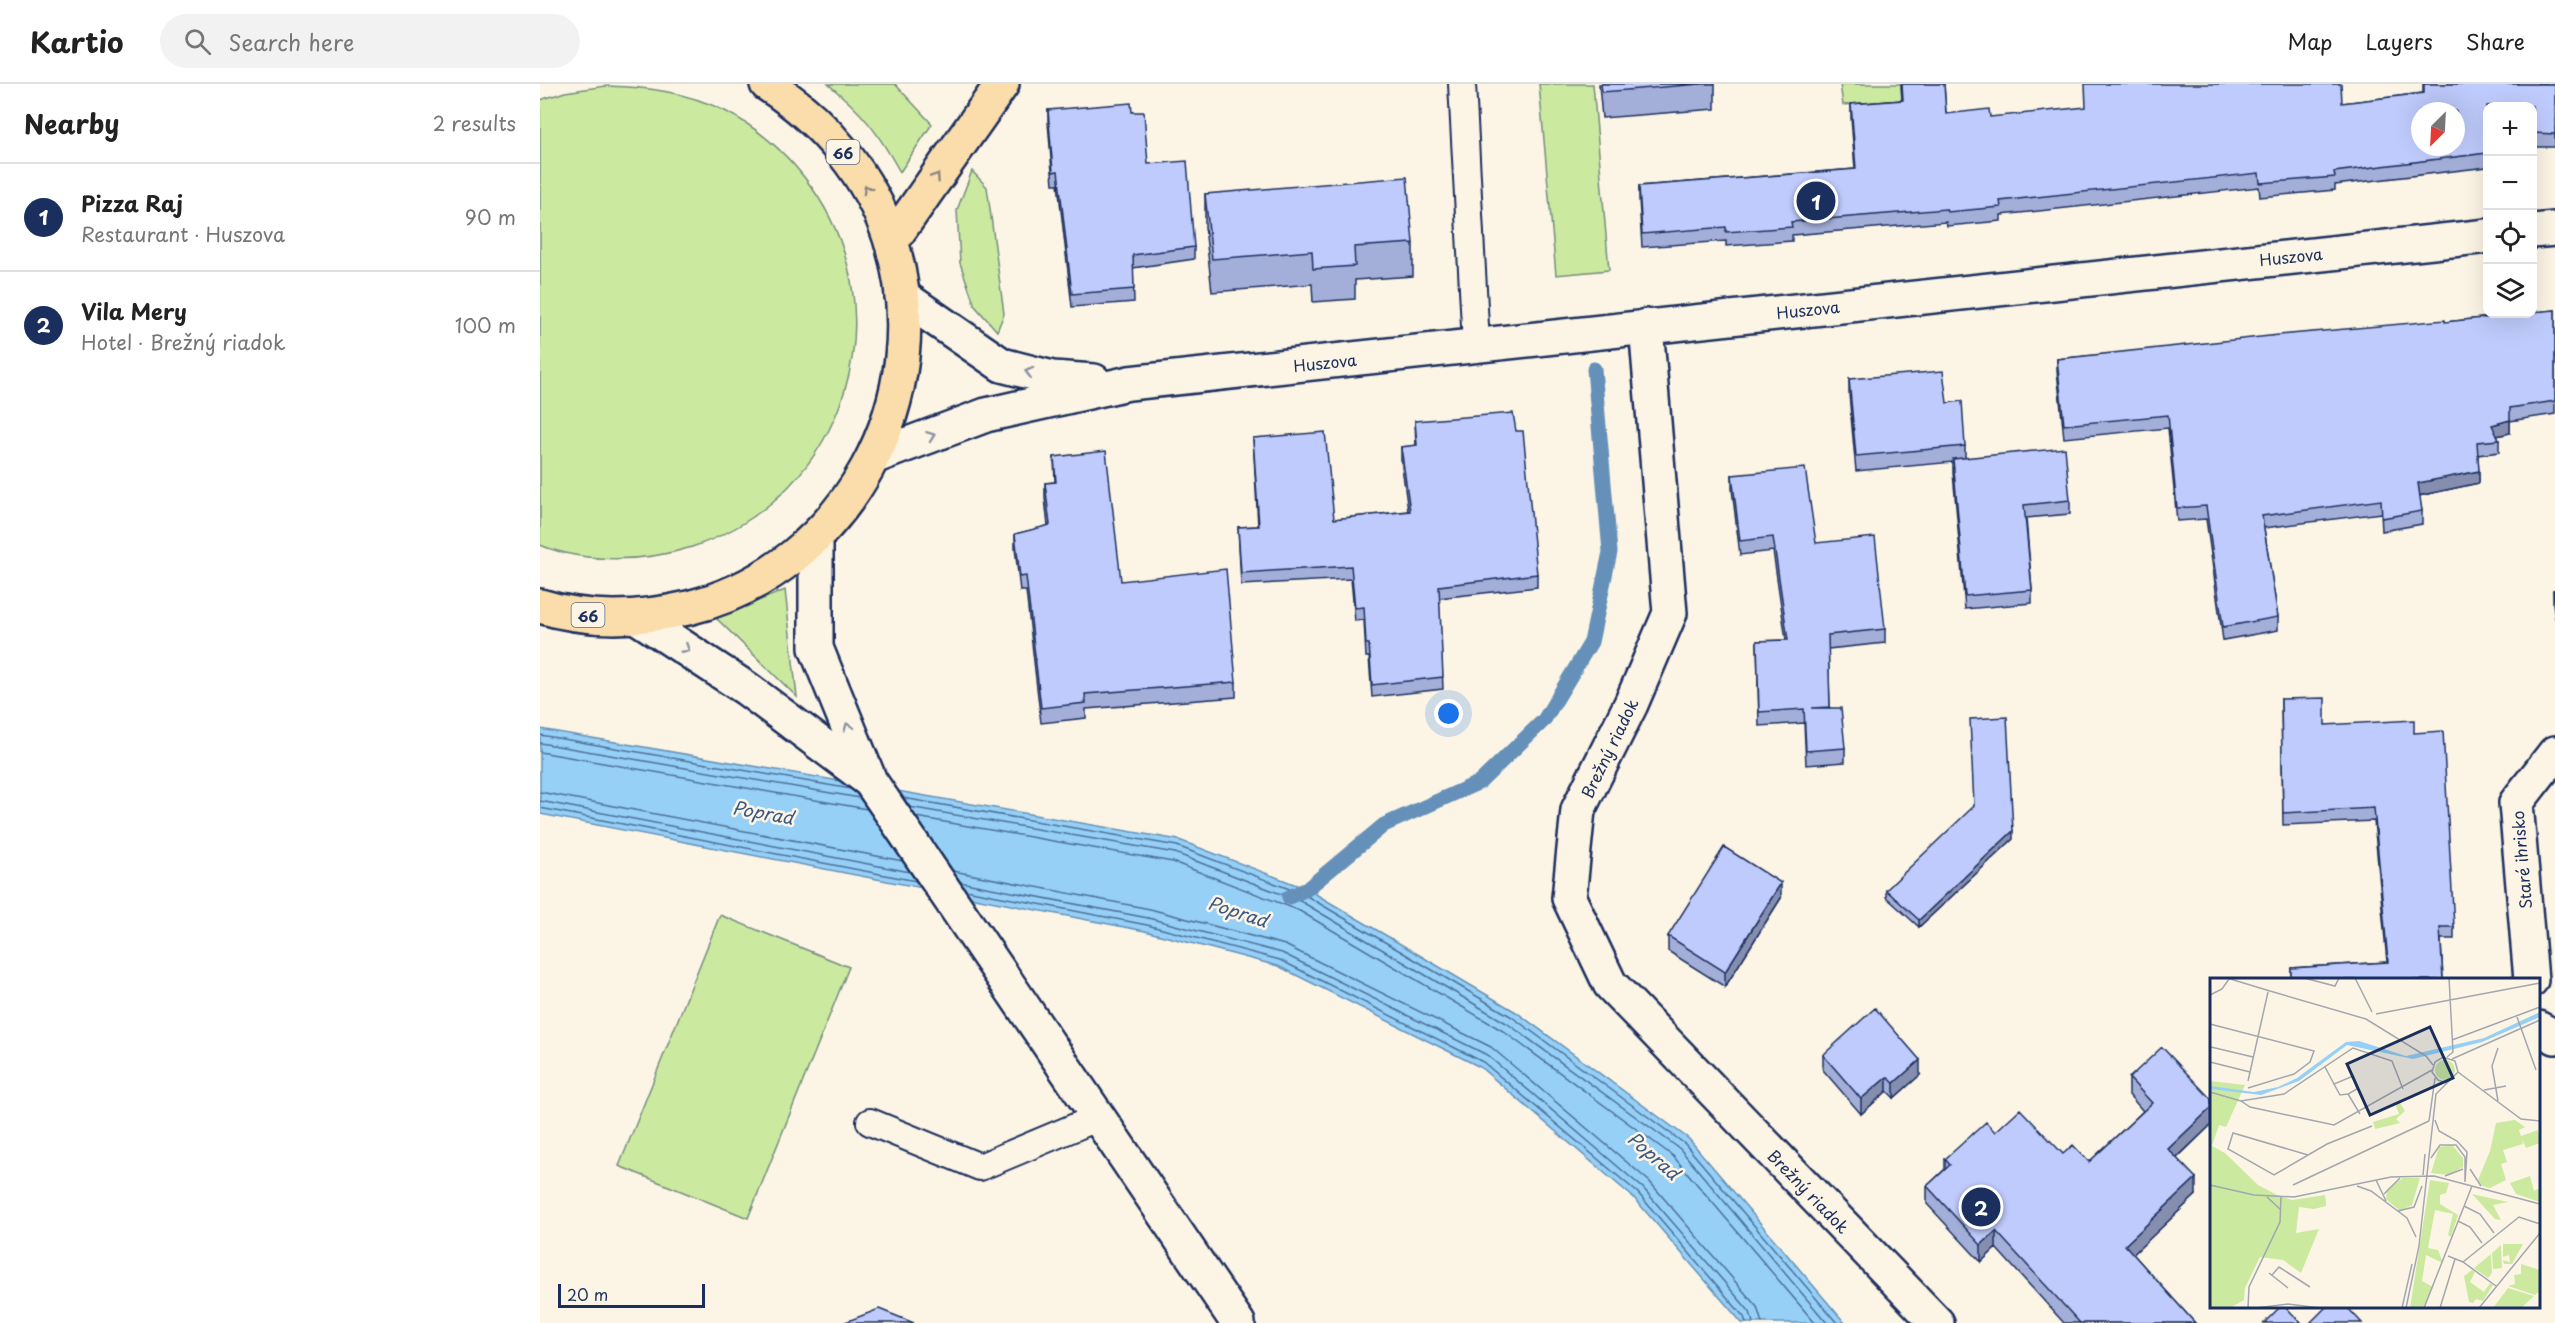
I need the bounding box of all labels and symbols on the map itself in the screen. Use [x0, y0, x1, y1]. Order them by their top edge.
north arrow [2411, 102, 2465, 156]
road number: 66 [826, 140, 860, 164]
one-way arrow [929, 172, 940, 183]
pin: 1 [1796, 178, 1836, 224]
one-way arrow [863, 185, 874, 195]
street label: Huszova [2258, 241, 2324, 271]
street label: Huszova [1775, 294, 1841, 324]
street label: Huszova [1292, 347, 1358, 377]
one-way arrow [1024, 367, 1035, 379]
one-way arrow [925, 430, 936, 443]
road number: 66 [572, 603, 604, 627]
one-way arrow [679, 642, 690, 653]
street label: Brežný riadok [1574, 694, 1644, 802]
your location [1434, 699, 1463, 728]
one-way arrow [843, 722, 855, 733]
water label: Poprad [730, 793, 798, 831]
street label: Staré ihrisko [2505, 810, 2537, 910]
water label: Poprad [1204, 889, 1273, 934]
inset map [2210, 978, 2540, 1308]
water label: Poprad [1622, 1125, 1688, 1187]
street label: Brežný riadok [1763, 1144, 1855, 1238]
pin: 2 [1962, 1184, 2000, 1230]
scale bar [558, 1281, 705, 1308]

